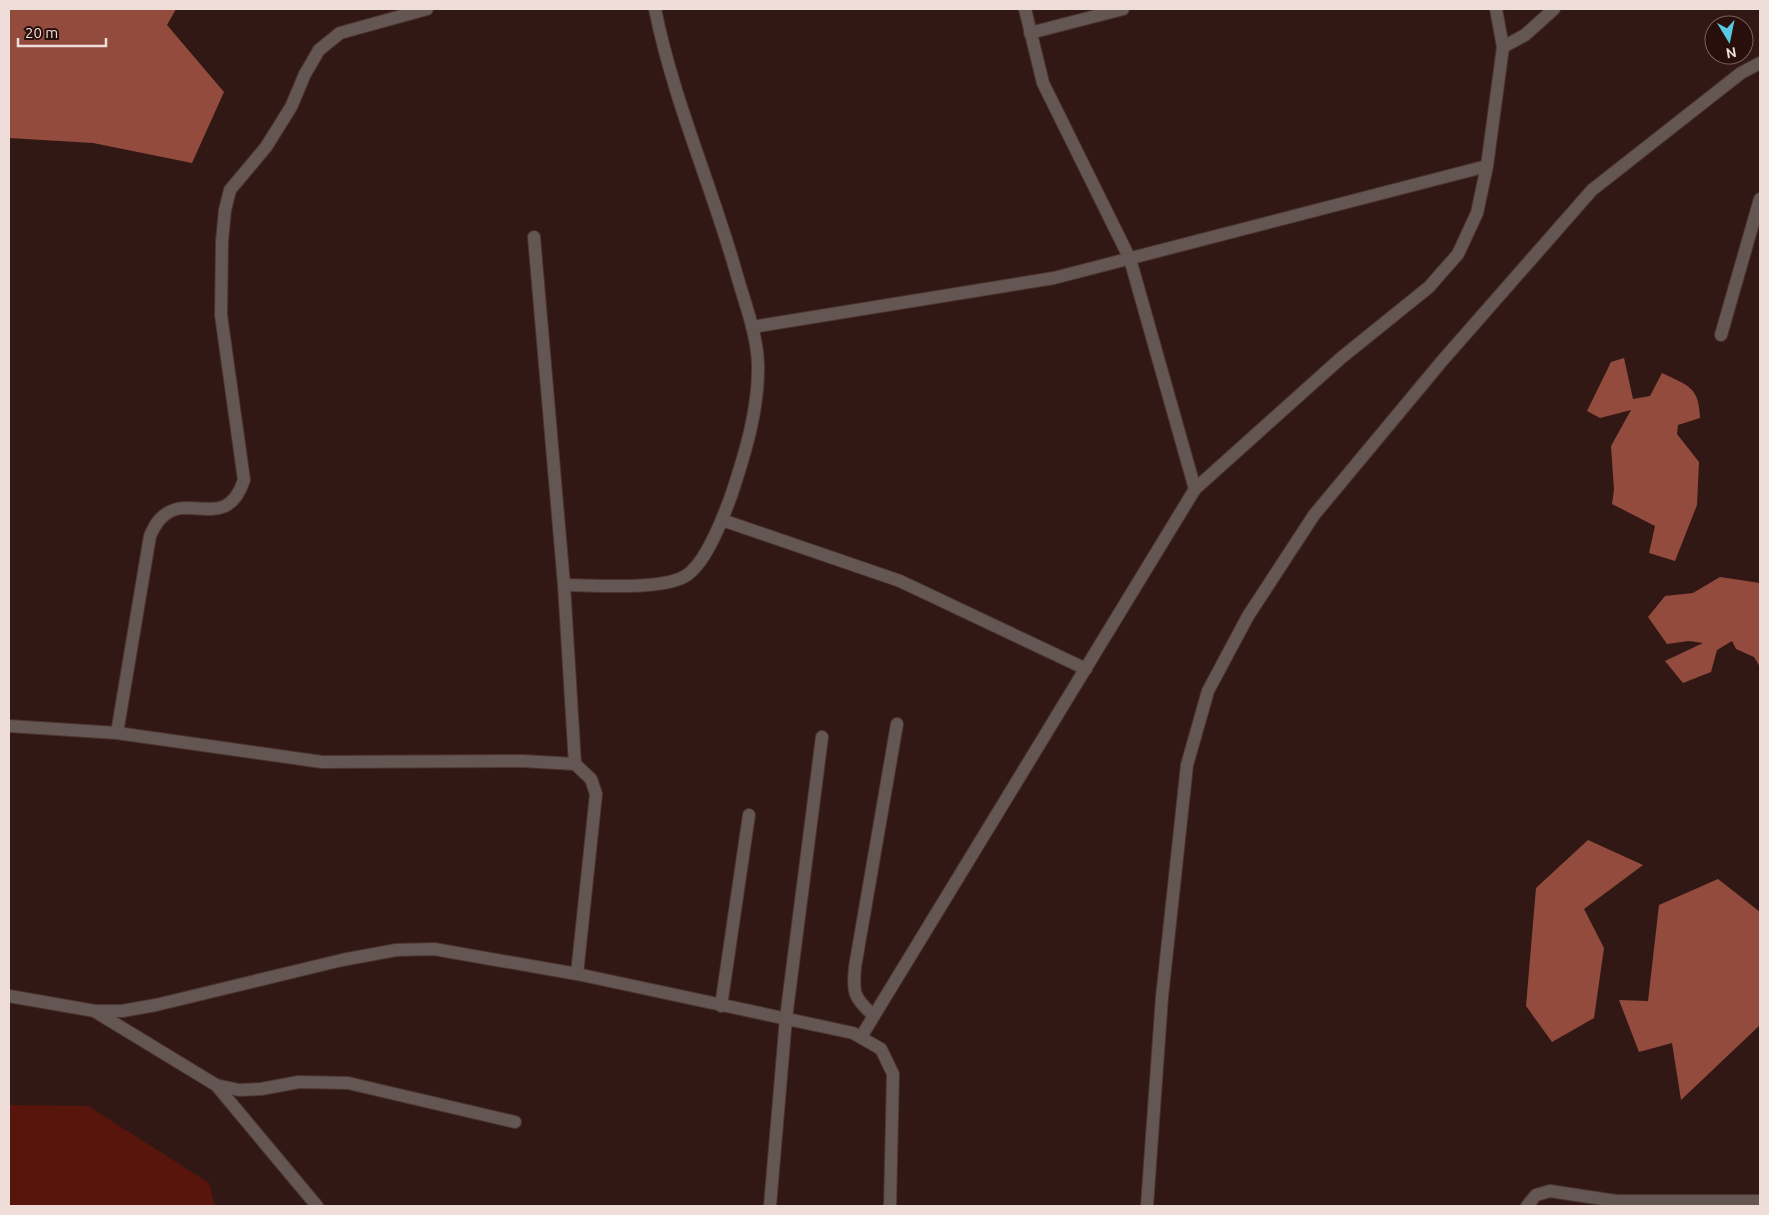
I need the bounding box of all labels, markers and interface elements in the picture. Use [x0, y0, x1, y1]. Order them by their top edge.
scale bar [18, 15, 105, 47]
north arrow [1704, 15, 1754, 65]
text: 20 m [25, 24, 58, 41]
text: N [1725, 44, 1738, 62]

